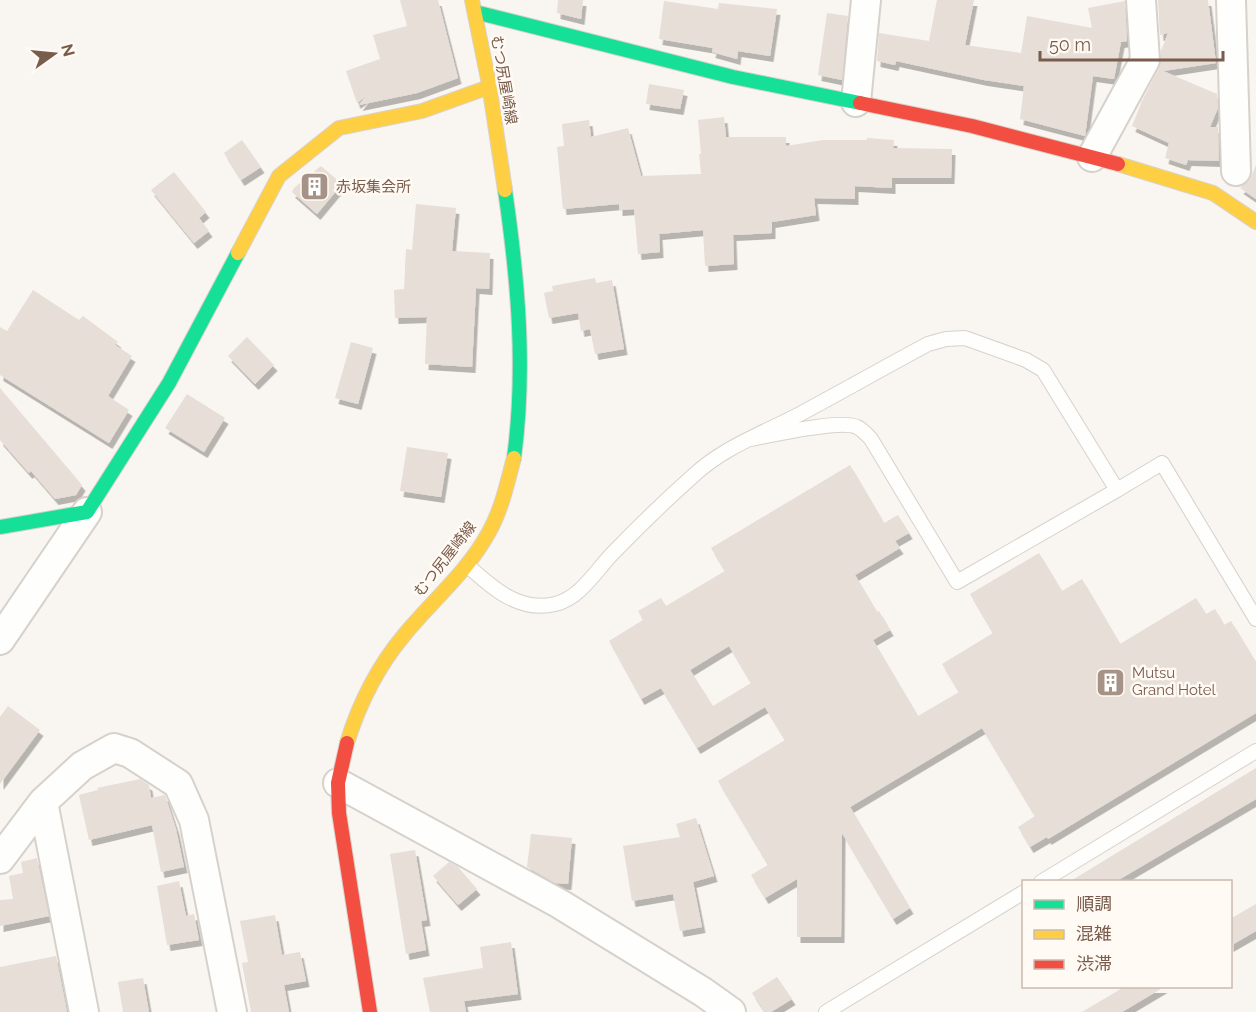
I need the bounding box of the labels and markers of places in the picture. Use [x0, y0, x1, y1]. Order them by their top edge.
building icon: 赤坂集会所 [299, 171, 331, 203]
place label: 赤坂集会所 [336, 178, 411, 196]
place label: Mutsu Grand Hotel [1132, 664, 1217, 699]
building icon: Mutsu Grand Hotel [1095, 666, 1127, 698]

